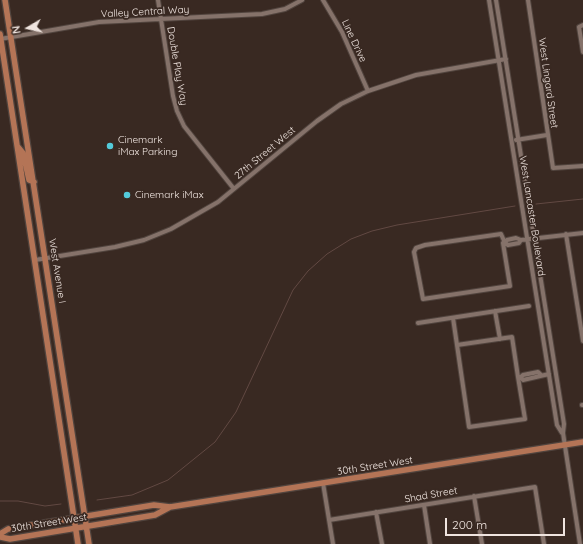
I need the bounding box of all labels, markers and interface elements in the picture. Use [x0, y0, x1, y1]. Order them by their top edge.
street label: Valley Central Way [100, 4, 190, 20]
north arrow [8, 8, 48, 48]
street label: Line Drive [339, 18, 369, 64]
text: N [9, 25, 24, 35]
street label: Double Play Way [164, 26, 190, 106]
street label: West Lingard Street [536, 37, 560, 129]
street label: 27th Street West [232, 124, 298, 182]
place label: Cinemark iMax Parking [118, 134, 177, 158]
marker: Cinemark iMax Parking [105, 141, 115, 151]
street label: West Lancaster Boulevard [517, 155, 547, 277]
place label: Cinemark iMax [135, 189, 204, 201]
marker: Cinemark iMax [122, 190, 132, 200]
street label: West Avenue I [46, 238, 68, 304]
street label: 30th Street West [336, 454, 414, 478]
street label: Shad Street [404, 484, 458, 506]
scale bar [447, 510, 567, 536]
street label: 30th Street West [10, 511, 88, 535]
text: 200 m [452, 517, 487, 532]

